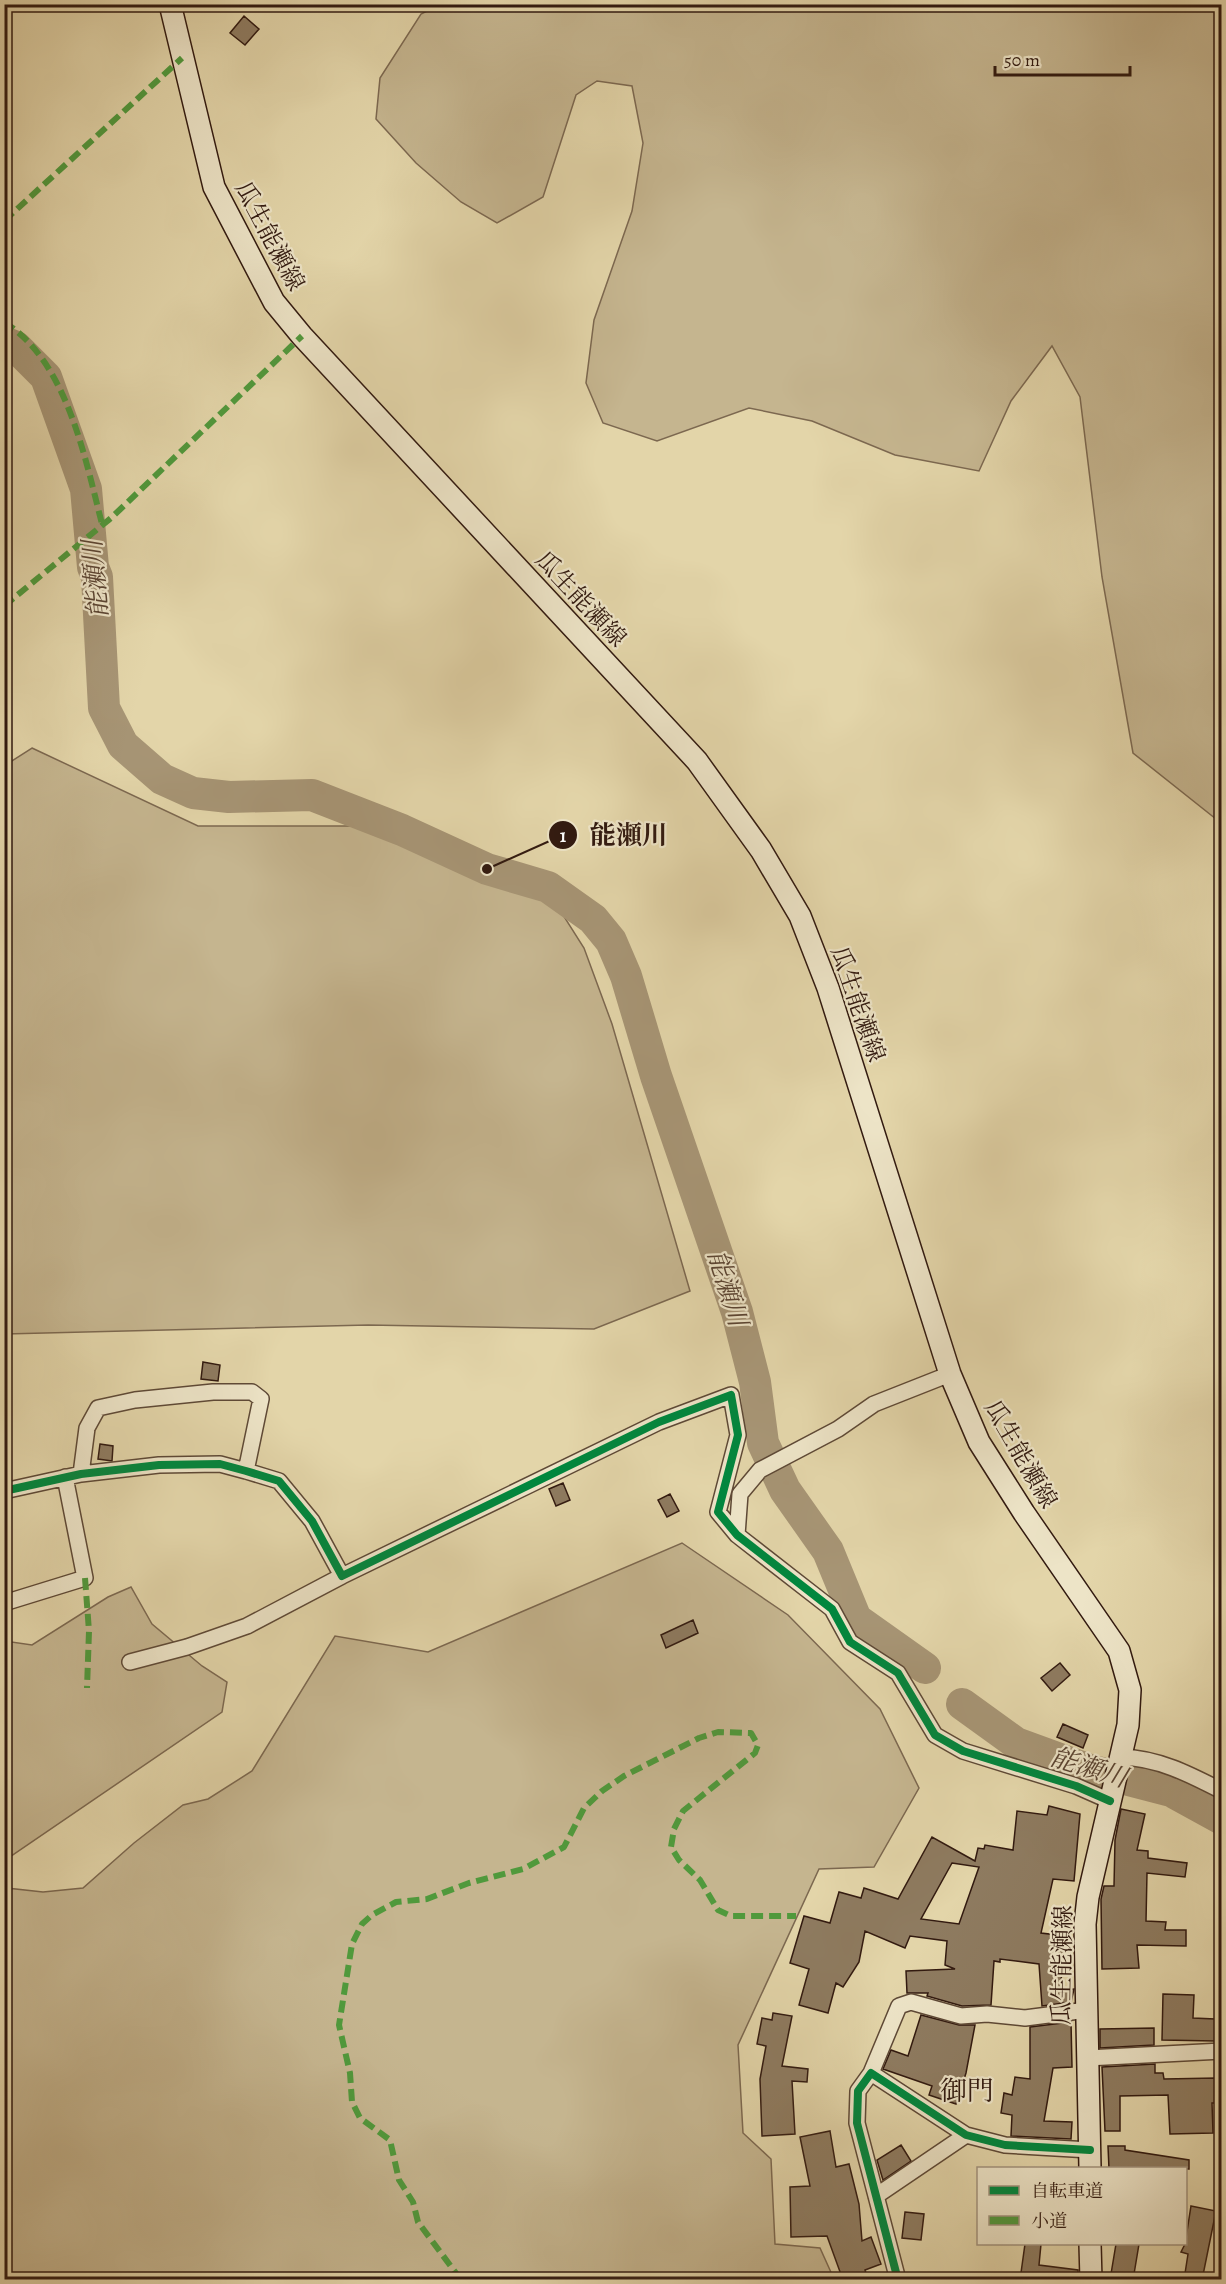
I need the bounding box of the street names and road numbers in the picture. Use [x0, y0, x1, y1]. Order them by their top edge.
street label: 瓜生能瀬線 [228, 176, 312, 296]
street label: 瓜生能瀬線 [528, 544, 634, 654]
street label: 瓜生能瀬線 [823, 942, 893, 1066]
street label: 瓜生能瀬線 [977, 1394, 1065, 1514]
street label: 瓜生能瀬線 [1045, 1905, 1079, 2025]

